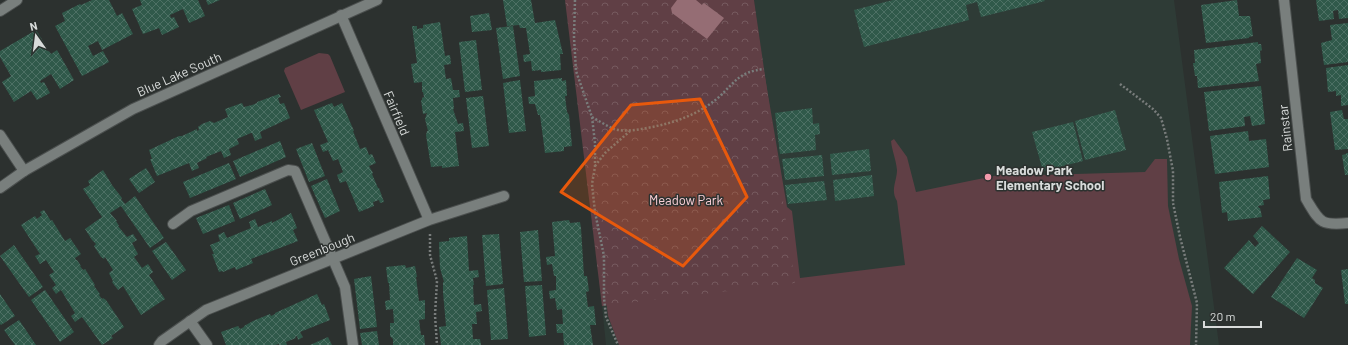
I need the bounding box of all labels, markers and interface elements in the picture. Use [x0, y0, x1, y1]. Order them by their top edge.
north arrow [16, 16, 56, 56]
text: N [28, 19, 39, 33]
street label: Blue Lake South [134, 48, 224, 100]
street label: Fairfield [381, 88, 413, 138]
street label: Rainstar [1275, 103, 1295, 152]
place label: Meadow Park Elementary School [996, 162, 1104, 193]
marker: Meadow Park Elementary School [983, 172, 993, 182]
park label: Meadow Park [649, 192, 724, 208]
street label: Greenbough [287, 229, 357, 269]
scale bar [1204, 303, 1261, 329]
text: 20 m [1210, 309, 1236, 323]

